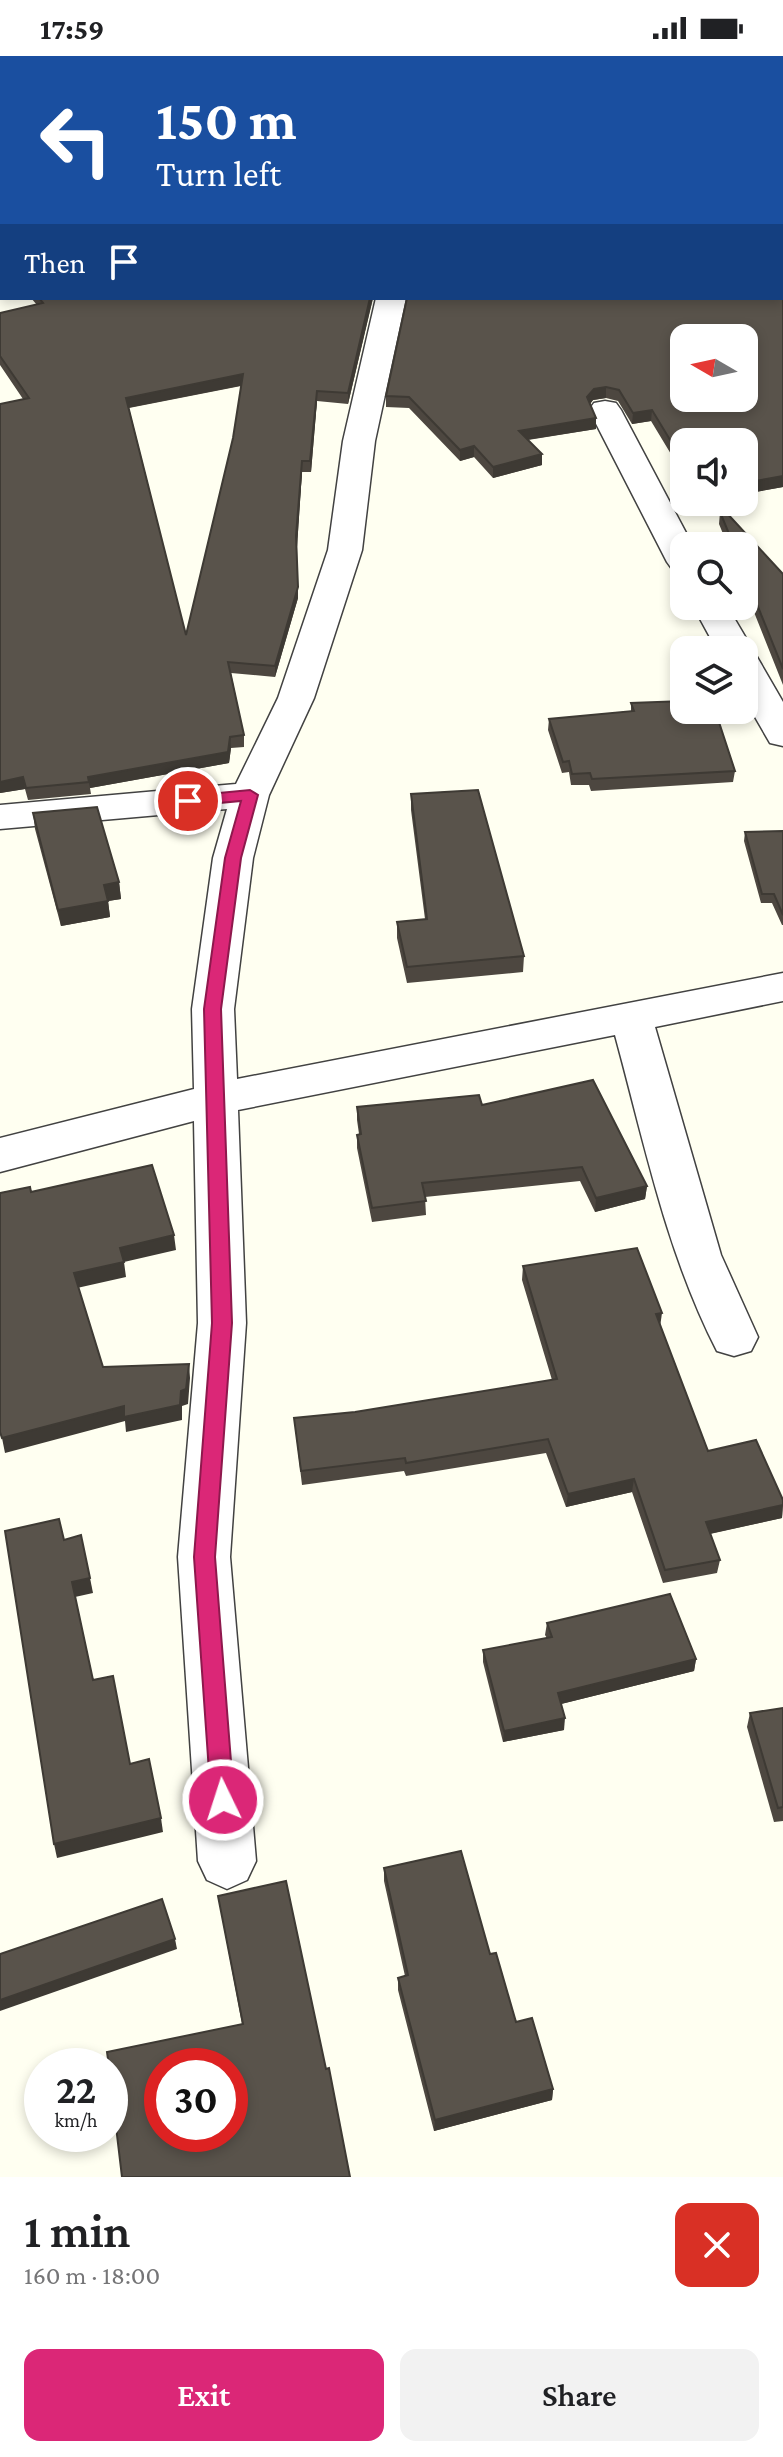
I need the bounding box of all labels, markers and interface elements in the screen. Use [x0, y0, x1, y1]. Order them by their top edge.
text: 17:59 [40, 12, 104, 45]
icon: left [24, 88, 128, 192]
text: 150 m [156, 89, 297, 151]
text: Turn left [156, 154, 281, 194]
icon: arrive [102, 240, 146, 284]
text: Then [24, 246, 86, 279]
north arrow [670, 324, 758, 412]
map controls [670, 324, 758, 724]
button: sound [670, 428, 758, 516]
button: search [670, 532, 758, 620]
button: layers [670, 636, 758, 724]
pin [154, 767, 222, 835]
icon: arrive [166, 779, 210, 823]
position arrow [181, 1758, 265, 1842]
speed limit sign: 30 [144, 2048, 248, 2152]
text: 22 [56, 2067, 96, 2112]
text: km/h [54, 2109, 98, 2131]
button: close [675, 2203, 759, 2287]
text: 1 min [24, 2204, 131, 2257]
text: 160 m · 18:00 [24, 2261, 160, 2290]
button: Exit [24, 2349, 384, 2441]
button: Share [400, 2349, 759, 2441]

